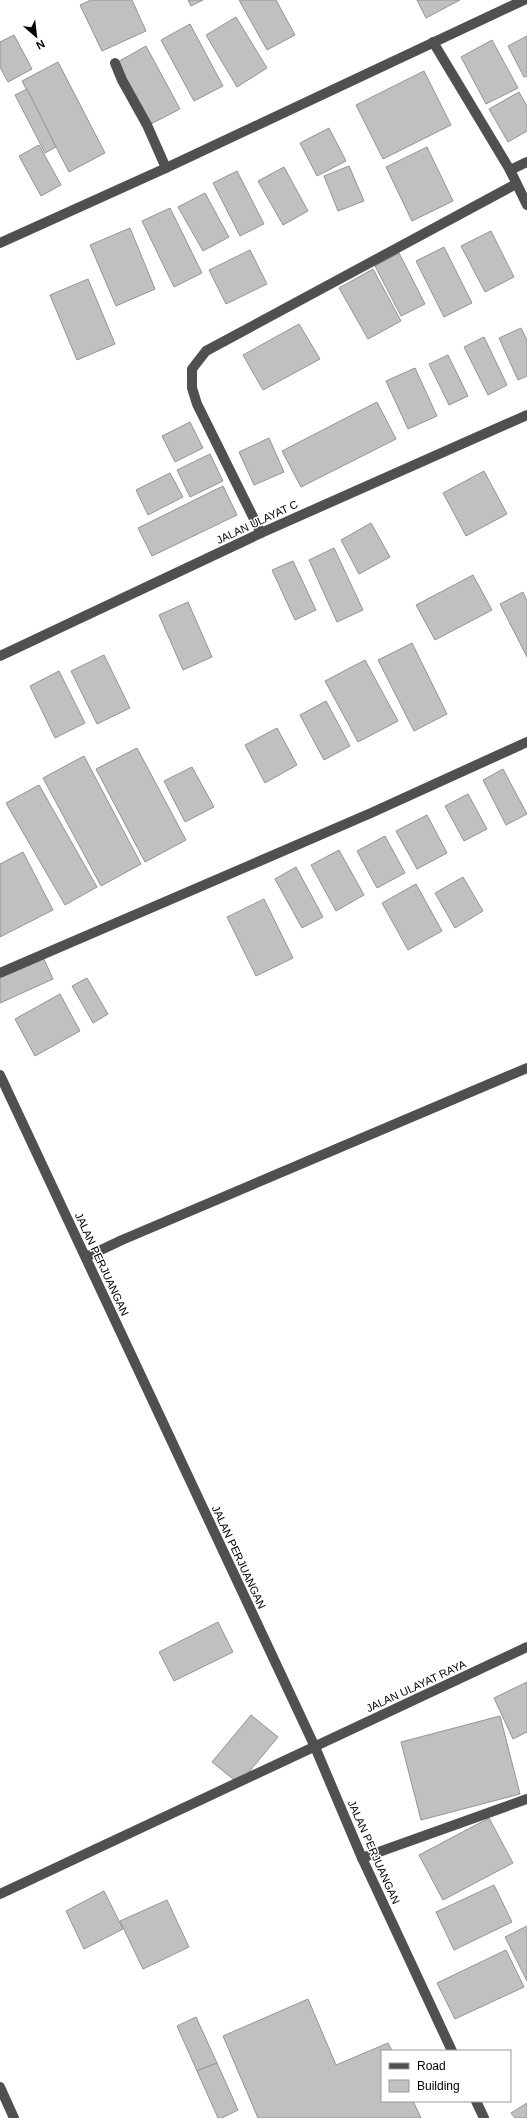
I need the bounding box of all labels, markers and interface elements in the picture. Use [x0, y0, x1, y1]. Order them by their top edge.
north arrow [16, 16, 56, 56]
text: N [34, 38, 47, 52]
street label: JALAN ULAYAT C [214, 498, 300, 546]
street label: JALAN PERJUANGAN [73, 1210, 131, 1318]
street label: JALAN PERJUANGAN [210, 1503, 268, 1611]
street label: JALAN ULAYAT RAYA [364, 1657, 468, 1714]
street label: JALAN PERJUANGAN [346, 1798, 402, 1906]
legend [381, 2050, 511, 2102]
text: Road [417, 2059, 446, 2073]
text: Building [417, 2079, 460, 2093]

